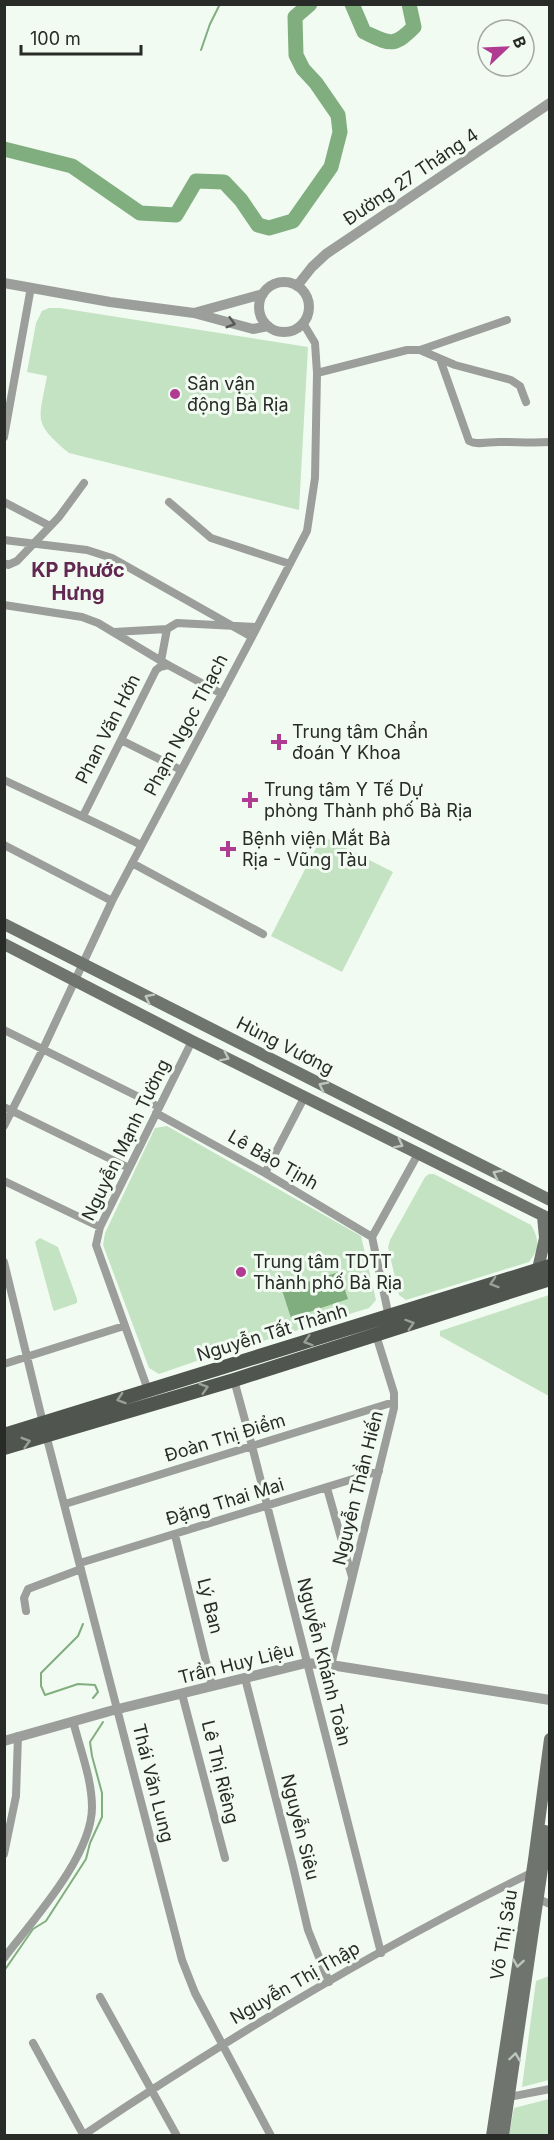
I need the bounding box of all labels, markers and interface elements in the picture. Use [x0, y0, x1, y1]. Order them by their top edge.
scale bar [21, 18, 141, 56]
north arrow [476, 18, 536, 78]
text: 100 m [30, 28, 81, 49]
text: B [509, 33, 531, 51]
street label: Đường 27 Tháng 4 [339, 124, 482, 229]
one-way arrow [225, 316, 236, 328]
place label: Sân vận động Bà Rịa [187, 373, 289, 415]
marker: Sân vận động Bà Rịa [168, 387, 182, 401]
district label: KP Phước Hưng [31, 558, 125, 605]
street label: Phạm Ngọc Thạch [139, 650, 232, 799]
street label: Phan Văn Hớn [71, 671, 144, 787]
place label: Trung tâm Chẩn đoán Y Khoa [292, 721, 428, 763]
marker: Trung tâm Chẩn đoán Y Khoa [270, 733, 288, 751]
place label: Trung tâm Y Tế Dự phòng Thành phố Bà Rịa [264, 779, 472, 821]
marker: Trung tâm Y Tế Dự phòng Thành phố Bà Rịa [241, 791, 259, 809]
place label: Bệnh viện Mắt Bà Rịa - Vũng Tàu [242, 828, 390, 870]
marker: Bệnh viện Mắt Bà Rịa - Vũng Tàu [219, 840, 237, 858]
one-way arrow [145, 994, 156, 1005]
street label: Hùng Vương [233, 1012, 337, 1079]
one-way arrow [218, 1049, 229, 1061]
street label: Nguyễn Mạnh Tường [77, 1056, 174, 1224]
one-way arrow [319, 1081, 330, 1093]
street label: Lê Bảo Tịnh [224, 1125, 322, 1194]
one-way arrow [393, 1137, 404, 1148]
one-way arrow [493, 1169, 504, 1181]
place label: Trung tâm TDTT Thành phố Bà Rịa [253, 1251, 402, 1293]
marker: Trung tâm TDTT Thành phố Bà Rịa [234, 1265, 248, 1279]
one-way arrow [489, 1276, 500, 1288]
street label: Nguyễn Tất Thành [194, 1300, 350, 1365]
one-way arrow [405, 1319, 415, 1331]
one-way arrow [303, 1334, 314, 1346]
one-way arrow [198, 1383, 209, 1395]
one-way arrow [116, 1391, 127, 1404]
street label: Đoàn Thị Điểm [162, 1409, 288, 1466]
street label: Nguyễn Thần Hiến [328, 1409, 387, 1567]
one-way arrow [20, 1437, 31, 1449]
street label: Đặng Thai Mai [163, 1474, 286, 1529]
street label: Lý Ban [193, 1576, 228, 1636]
street label: Nguyễn Khánh Toàn [293, 1576, 356, 1748]
street label: Trần Huy Liệu [176, 1639, 296, 1688]
street label: Lê Thị Riêng [198, 1718, 243, 1826]
street label: Thái Văn Lung [129, 1721, 178, 1844]
street label: Nguyễn Siêu [277, 1772, 324, 1882]
street label: Võ Thị Sáu [486, 1888, 521, 1982]
street label: Nguyễn Thị Thập [226, 1937, 363, 2028]
one-way arrow [512, 1958, 524, 1967]
one-way arrow [508, 2052, 520, 2061]

